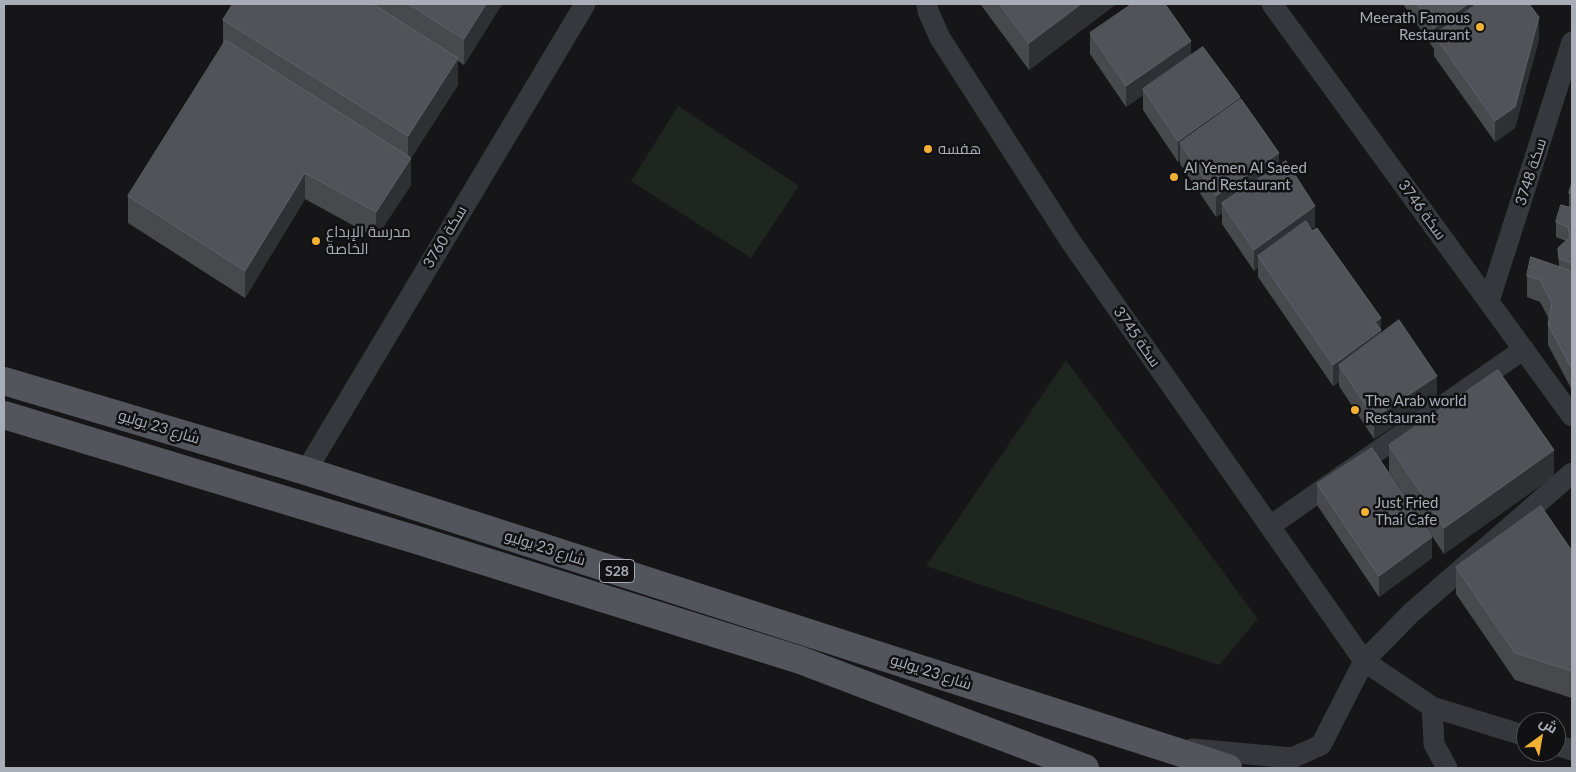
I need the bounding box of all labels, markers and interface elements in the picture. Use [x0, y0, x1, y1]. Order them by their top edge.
place label: Meerath Famous Restaurant [1360, 9, 1470, 44]
marker: Meerath Famous Restaurant [1474, 21, 1486, 33]
street label: سكة 3748 [1512, 136, 1550, 208]
place label: هفسه [938, 140, 981, 158]
marker: هفسه [922, 143, 934, 155]
place label: Al Yemen Al Saeed Land Restaurant [1184, 159, 1307, 194]
marker: Al Yemen Al Saeed Land Restaurant [1168, 171, 1180, 183]
street label: سكة 3746 [1394, 177, 1450, 243]
street label: سكة 3760 [419, 203, 471, 271]
place label: مدرسة الإبداع الخاصة [326, 223, 411, 258]
marker: مدرسة الإبداع الخاصة [310, 235, 322, 247]
street label: سكة 3745 [1110, 303, 1164, 371]
place label: The Arab world Restaurant [1365, 392, 1467, 427]
marker: The Arab world Restaurant [1349, 404, 1361, 416]
street label: شارع 23 يوليو [116, 406, 202, 448]
place label: Just Fried Thai Cafe [1375, 494, 1438, 529]
marker: Just Fried Thai Cafe [1359, 506, 1371, 518]
street label: شارع 23 يوليو [502, 526, 588, 570]
road number: S28 [600, 560, 634, 582]
street label: شارع 23 يوليو [888, 650, 974, 694]
north arrow [1516, 712, 1566, 762]
text: ش [1537, 713, 1561, 737]

